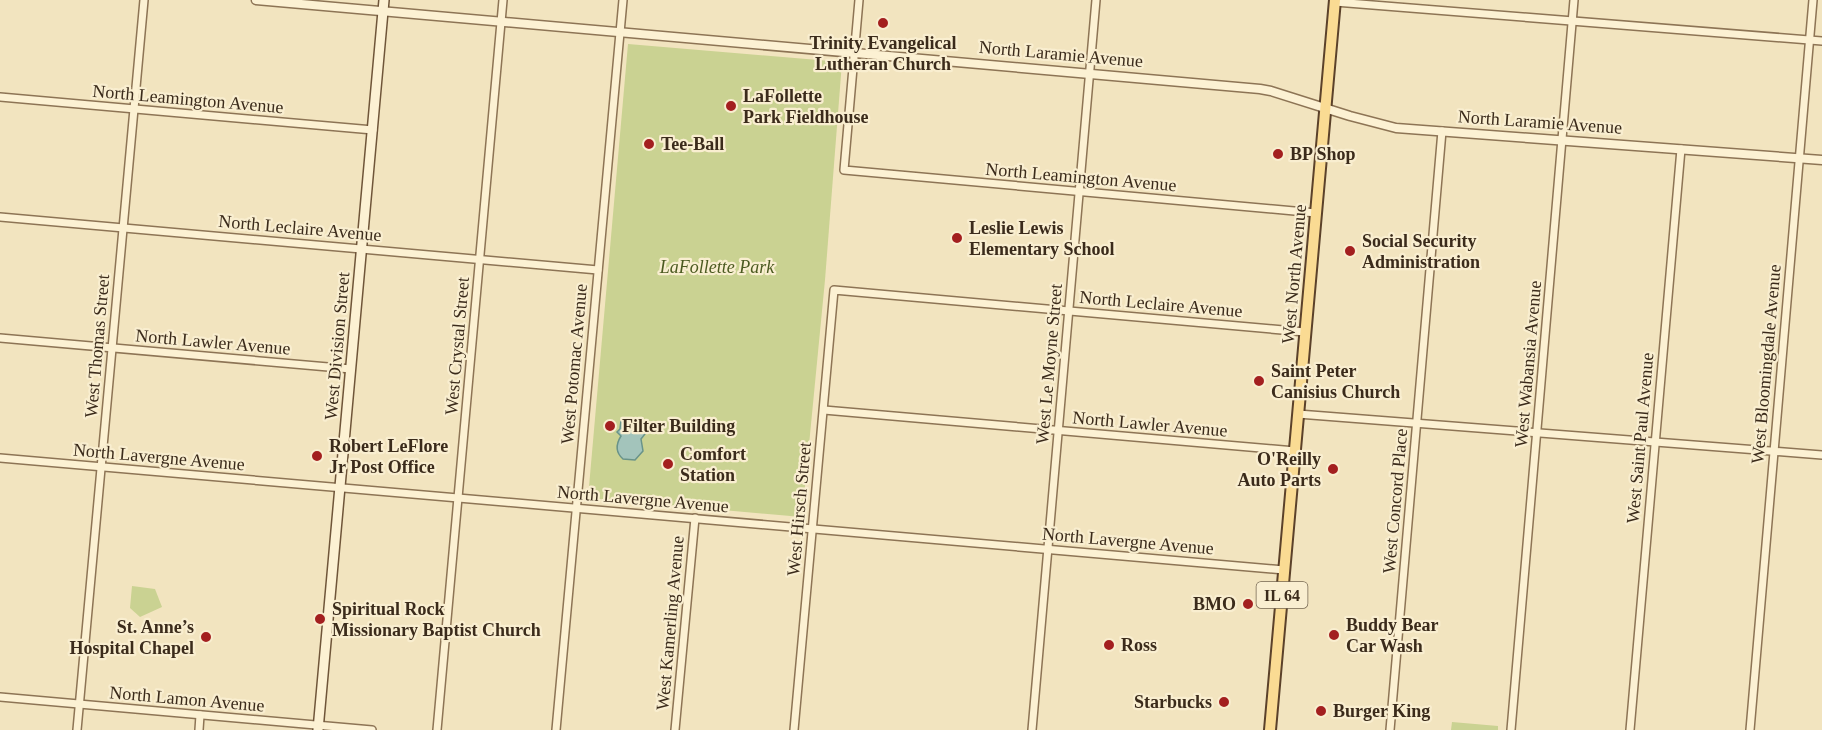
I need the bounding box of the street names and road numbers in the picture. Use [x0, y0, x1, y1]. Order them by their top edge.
street label: North Laramie Avenue [978, 37, 1144, 71]
street label: North Leamington Avenue [92, 81, 284, 117]
street label: North Laramie Avenue [1457, 106, 1623, 138]
street label: North Leamington Avenue [985, 159, 1177, 195]
street label: West North Avenue [1278, 203, 1310, 345]
street label: North Leclaire Avenue [218, 211, 382, 245]
street label: West Bloomingdale Avenue [1747, 263, 1785, 465]
street label: West Division Street [321, 271, 353, 421]
street label: West Thomas Street [81, 273, 113, 419]
street label: West Crystal Street [441, 276, 473, 416]
street label: West Wabansia Avenue [1511, 280, 1545, 448]
street label: West Potomac Avenue [557, 283, 591, 445]
street label: West Le Moyne Street [1032, 283, 1066, 445]
street label: North Leclaire Avenue [1079, 287, 1243, 321]
street label: North Lawler Avenue [135, 325, 291, 359]
street label: West Saint Paul Avenue [1623, 352, 1657, 524]
street label: North Lawler Avenue [1072, 407, 1228, 441]
street label: West Concord Place [1379, 428, 1411, 574]
street label: North Lavergne Avenue [72, 440, 246, 474]
street label: West Hirsch Street [783, 441, 815, 577]
street label: North Lavergne Avenue [556, 482, 730, 516]
street label: North Lavergne Avenue [1041, 524, 1215, 558]
street label: West Kamerling Avenue [652, 535, 688, 711]
road number: IL 64 [1256, 582, 1308, 608]
street label: North Lamon Avenue [109, 682, 265, 716]

